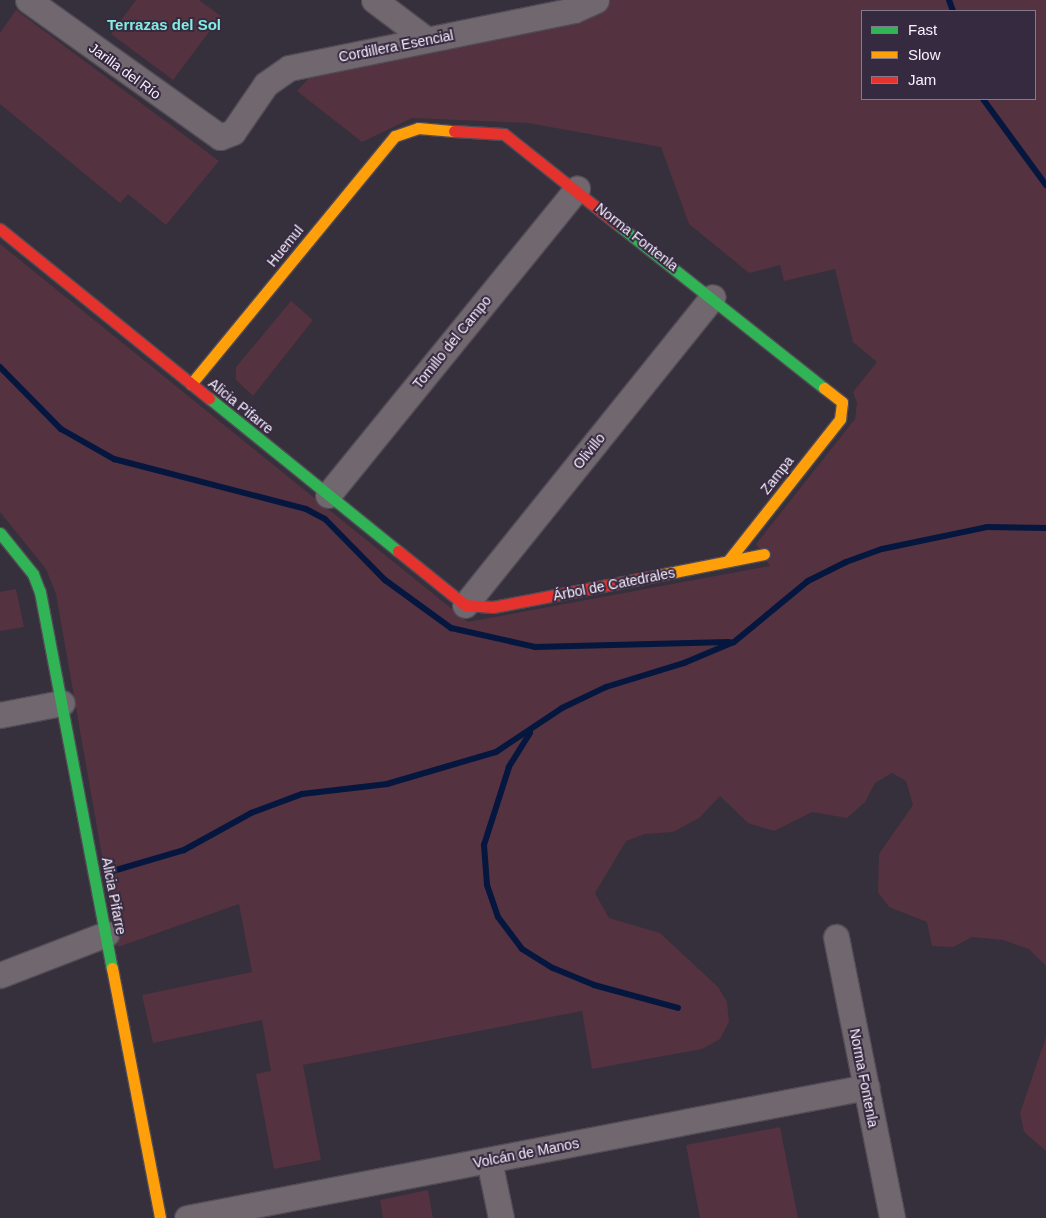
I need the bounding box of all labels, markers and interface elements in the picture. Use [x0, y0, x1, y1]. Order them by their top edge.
legend [861, 10, 1036, 100]
district label: Terrazas del Sol [107, 16, 221, 34]
text: Fast [908, 21, 937, 38]
street label: Cordillera Esencial [337, 27, 455, 65]
street label: Jarilla del Río [86, 39, 164, 103]
text: Slow [908, 46, 941, 63]
text: Jam [908, 71, 936, 88]
street label: Norma Fontenla [592, 199, 682, 275]
street label: Huemul [263, 222, 307, 270]
street label: Tomillo del Campo [409, 292, 495, 392]
street label: Alicia Pifarre [205, 375, 277, 437]
street label: Olivillo [569, 430, 609, 472]
street label: Zampa [757, 453, 797, 497]
street label: Árbol de Catedrales [552, 564, 676, 604]
street label: Alicia Pifarre [98, 856, 130, 936]
street label: Norma Fontenla [846, 1027, 882, 1129]
street label: Volcán de Manos [472, 1135, 580, 1171]

